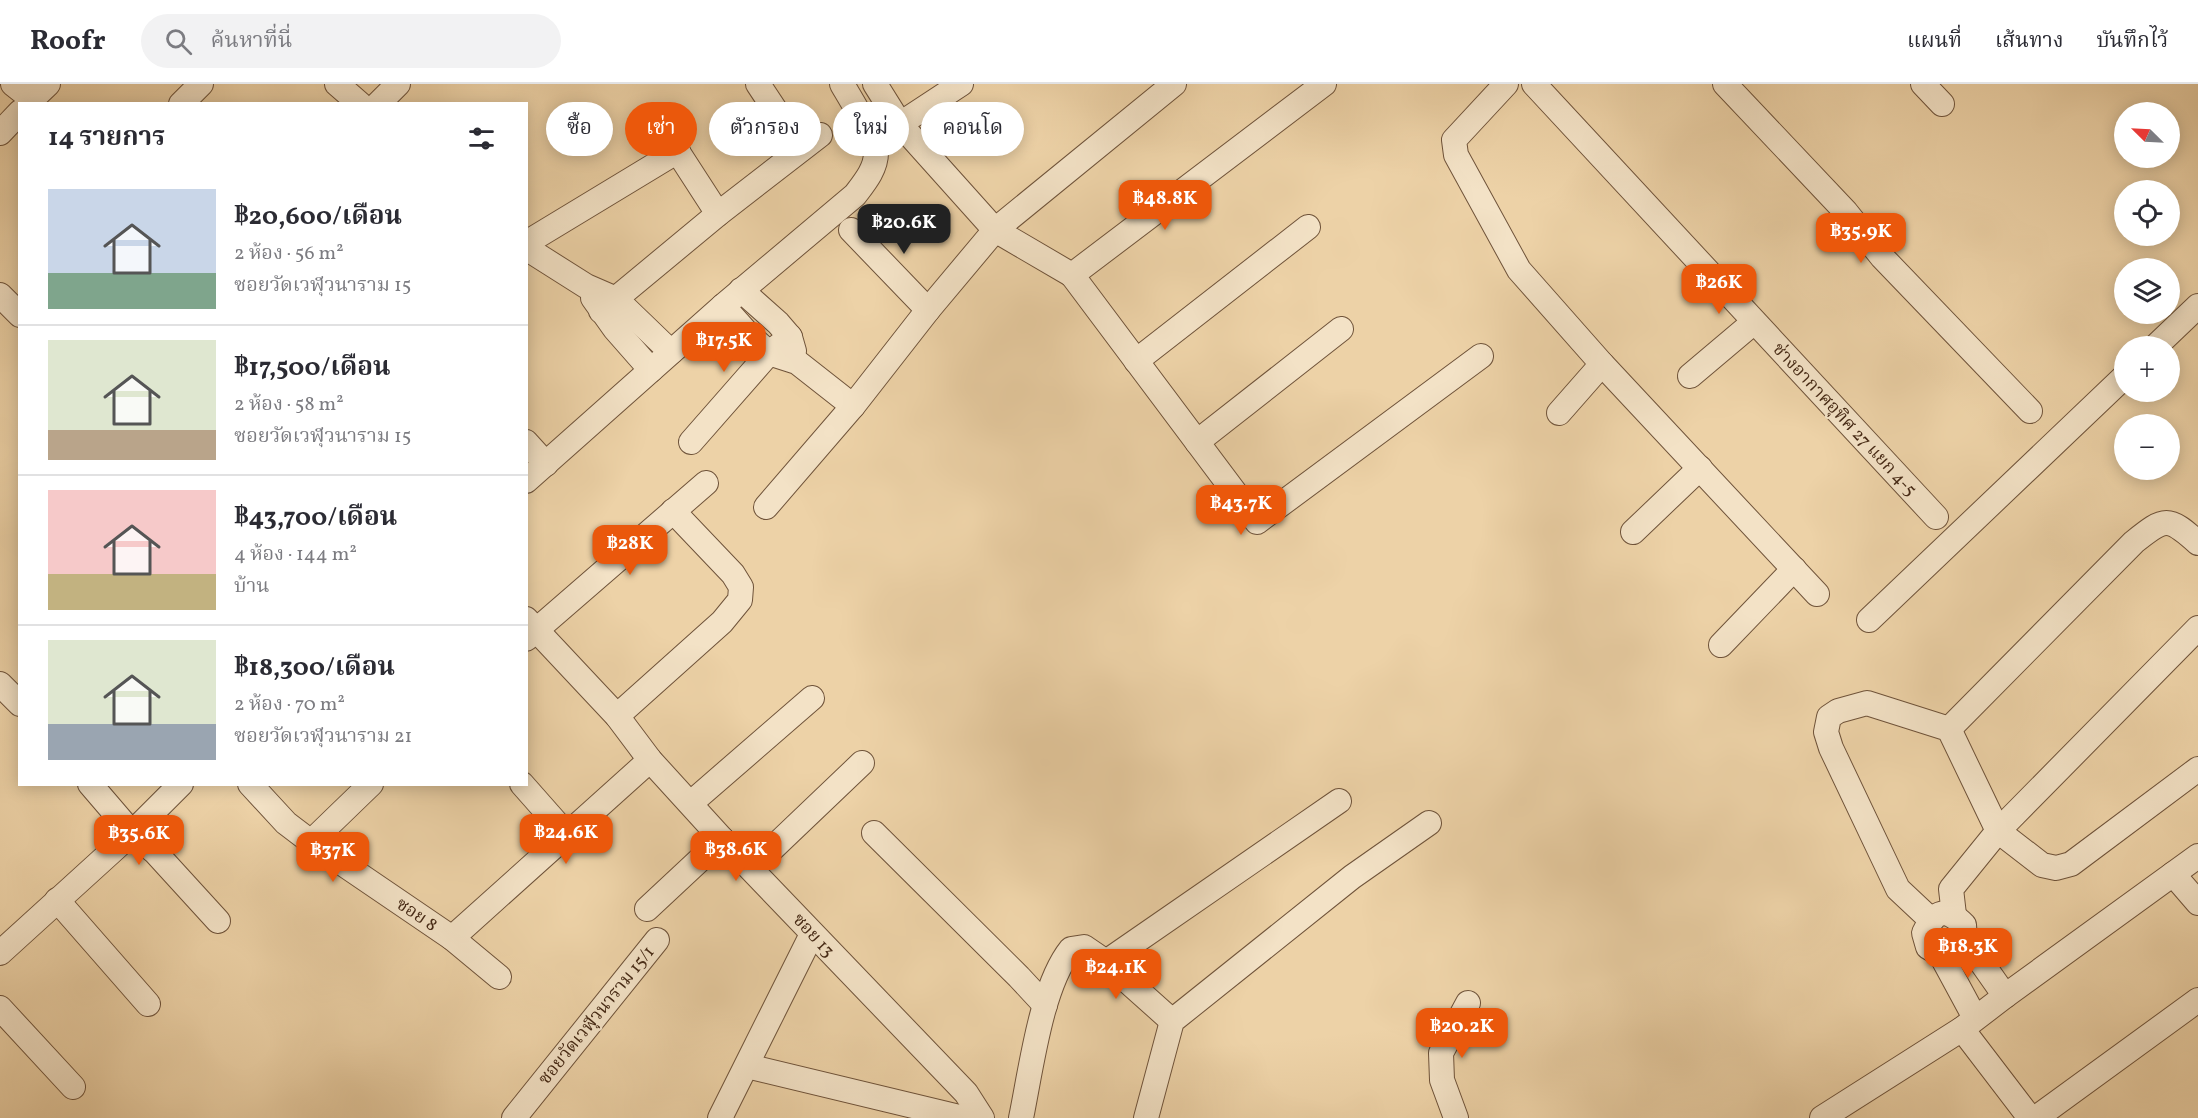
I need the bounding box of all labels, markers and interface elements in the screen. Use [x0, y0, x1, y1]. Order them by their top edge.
search box [141, 14, 561, 68]
text: Roofr [30, 22, 105, 61]
icon: search [162, 25, 195, 58]
text: ค้นหาที่นี่ [210, 26, 292, 57]
text: แผนที่ [1907, 27, 1962, 56]
text: เส้นทาง [1995, 27, 2063, 56]
text: บันทึกไว้ [2096, 27, 2168, 56]
chip: ซื้อ [546, 102, 613, 156]
chip: เช่า [625, 102, 697, 156]
chip: ตัวกรอง [709, 102, 821, 156]
chip: ใหม่ [833, 102, 909, 156]
chip: คอนโด [921, 102, 1024, 156]
north arrow [2114, 102, 2180, 168]
map controls [2114, 102, 2180, 480]
text: 14 รายการ [48, 120, 165, 156]
icon: filters [465, 122, 498, 155]
pin: ฿48.8K [1116, 180, 1214, 231]
button: locate [2114, 180, 2180, 246]
text: ฿48.8K [1133, 185, 1197, 213]
text: ฿20,600/เดือน [234, 199, 402, 235]
pin: ฿20.6K [855, 204, 953, 255]
text: ฿20.6K [872, 209, 936, 237]
icon: home [96, 213, 168, 285]
pin: ฿35.9K [1812, 213, 1910, 264]
text: ฿35.9K [1830, 218, 1892, 246]
text: 2 ห้อง · 56 m² [234, 240, 344, 268]
button: layers [2114, 258, 2180, 324]
pin: ฿26K [1683, 264, 1755, 315]
text: ฿26K [1695, 269, 1743, 297]
text: ซอยวัดเวฬุวนาราม 15 [234, 272, 411, 300]
pin: ฿17.5K [675, 322, 773, 373]
text: ฿17.5K [696, 327, 752, 355]
button: + [2114, 336, 2180, 402]
street label: ช่างอากาศอุทิศ 27 แยก 4-5 [1766, 338, 1922, 502]
text: ฿17,500/เดือน [234, 350, 391, 386]
icon: home [96, 364, 168, 436]
text: 2 ห้อง · 58 m² [234, 391, 344, 419]
button: − [2114, 414, 2180, 480]
text: ซอยวัดเวฬุวนาราม 15 [234, 423, 411, 451]
pin: ฿43.7K [1192, 485, 1290, 536]
text: ฿43.7K [1210, 490, 1272, 518]
text: ฿43,700/เดือน [234, 500, 397, 536]
icon: home [96, 514, 168, 586]
pin: ฿28K [594, 525, 666, 576]
text: ฿28K [607, 530, 653, 558]
text: 4 ห้อง · 144 m² [234, 541, 357, 569]
text: บ้าน [234, 573, 270, 601]
text: ฿18,300/เดือน [234, 650, 395, 686]
icon: home [96, 664, 168, 736]
text: 2 ห้อง · 70 m² [234, 691, 345, 719]
text: ซอยวัดเวฬุวนาราม 21 [234, 723, 412, 751]
pin: ฿24.6K [517, 814, 615, 865]
pin: ฿35.6K [90, 815, 188, 866]
text: ฿24.6K [534, 819, 598, 847]
text: ฿35.6K [108, 820, 170, 848]
pin: ฿38.6K [687, 831, 785, 882]
pin: ฿37K [297, 832, 369, 883]
text: ฿38.6K [704, 836, 768, 864]
text: ฿37K [310, 837, 356, 865]
street label: ซอย 8 [391, 892, 442, 938]
street label: ซอย 13 [786, 908, 840, 964]
pin: ฿18.3K [1919, 928, 2017, 979]
text: ฿18.3K [1938, 933, 1998, 961]
street label: ซอยวัดเวฬุวนาราม 15/1 [533, 941, 661, 1091]
pin: ฿24.1K [1067, 949, 1165, 1000]
text: ฿24.1K [1085, 954, 1147, 982]
pin: ฿20.2K [1413, 1008, 1511, 1059]
text: ฿20.2K [1430, 1013, 1494, 1041]

